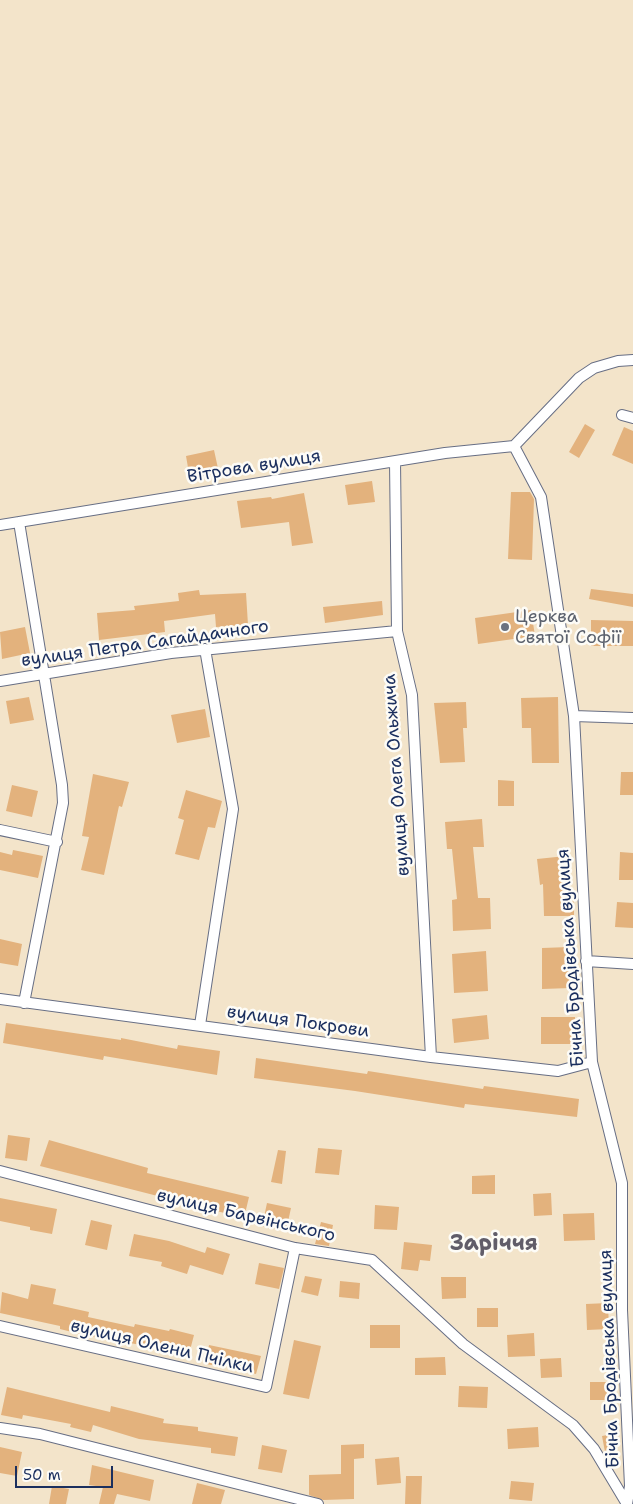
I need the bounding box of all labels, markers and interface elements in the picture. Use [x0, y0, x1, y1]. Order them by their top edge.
street label: Вітрова вулиця [186, 446, 322, 488]
place label: Церква Святої Софії [515, 606, 621, 649]
street label: вулиця Петра Сагайдачного [20, 616, 270, 672]
marker: Церква Святої Софії [499, 621, 511, 633]
street label: вулиця Олега Ольжича [379, 673, 415, 877]
street label: Бічна Бродівська вулиця [553, 848, 589, 1068]
street label: вулиця Покрови [225, 1001, 371, 1043]
street label: вулиця Барвінського [155, 1185, 337, 1247]
district label: Заріччя [450, 1231, 538, 1257]
street label: Бічна Бродівська вулиця [595, 1249, 625, 1469]
street label: вулиця Олени Пчілки [68, 1315, 256, 1379]
scale bar [18, 1456, 115, 1488]
text: 50 m [23, 1465, 61, 1485]

